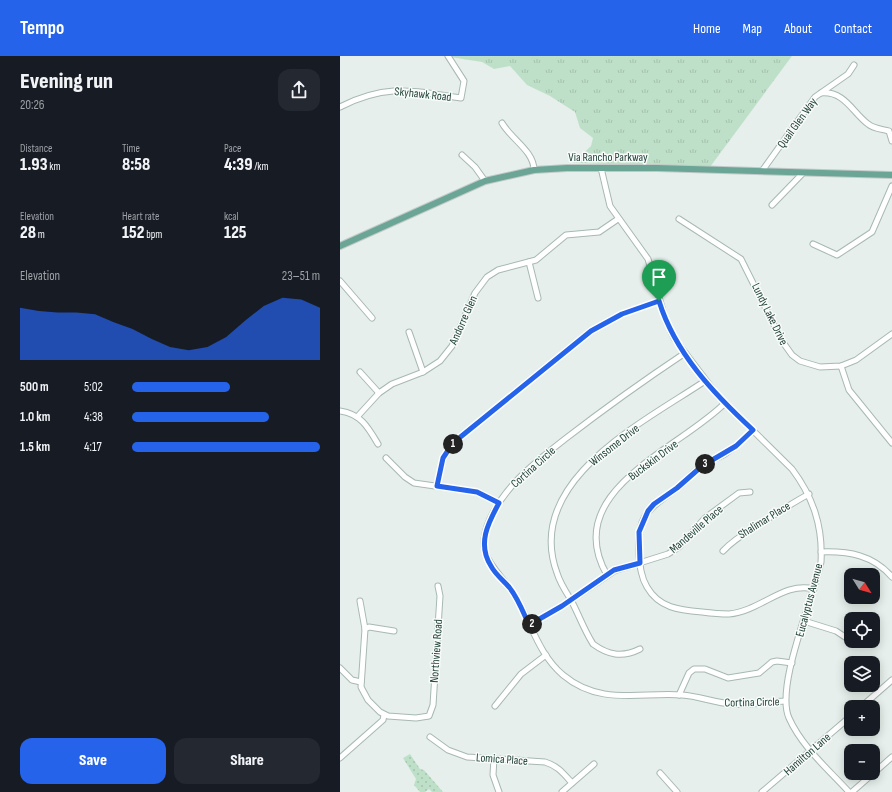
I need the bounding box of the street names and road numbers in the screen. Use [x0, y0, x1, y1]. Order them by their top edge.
street label: Skyhawk Road [394, 84, 452, 105]
street label: Quail Glen Way [774, 95, 821, 151]
street label: Via Rancho Parkway [568, 150, 648, 165]
street label: Lundy Lake Drive [748, 281, 791, 348]
street label: Andorre Glen [446, 293, 481, 348]
street label: Winsome Drive [586, 421, 643, 470]
street label: Buckskin Drive [625, 437, 681, 484]
street label: Cortina Circle [508, 443, 559, 491]
street label: Shalimar Place [735, 498, 793, 542]
street label: Mandeville Place [666, 502, 726, 557]
street label: Eucalyptus Avenue [792, 562, 827, 638]
street label: Northview Road [427, 619, 446, 683]
street label: Cortina Circle [724, 695, 780, 710]
street label: Hamilton Lane [781, 730, 834, 779]
street label: Lomica Place [476, 750, 529, 769]

